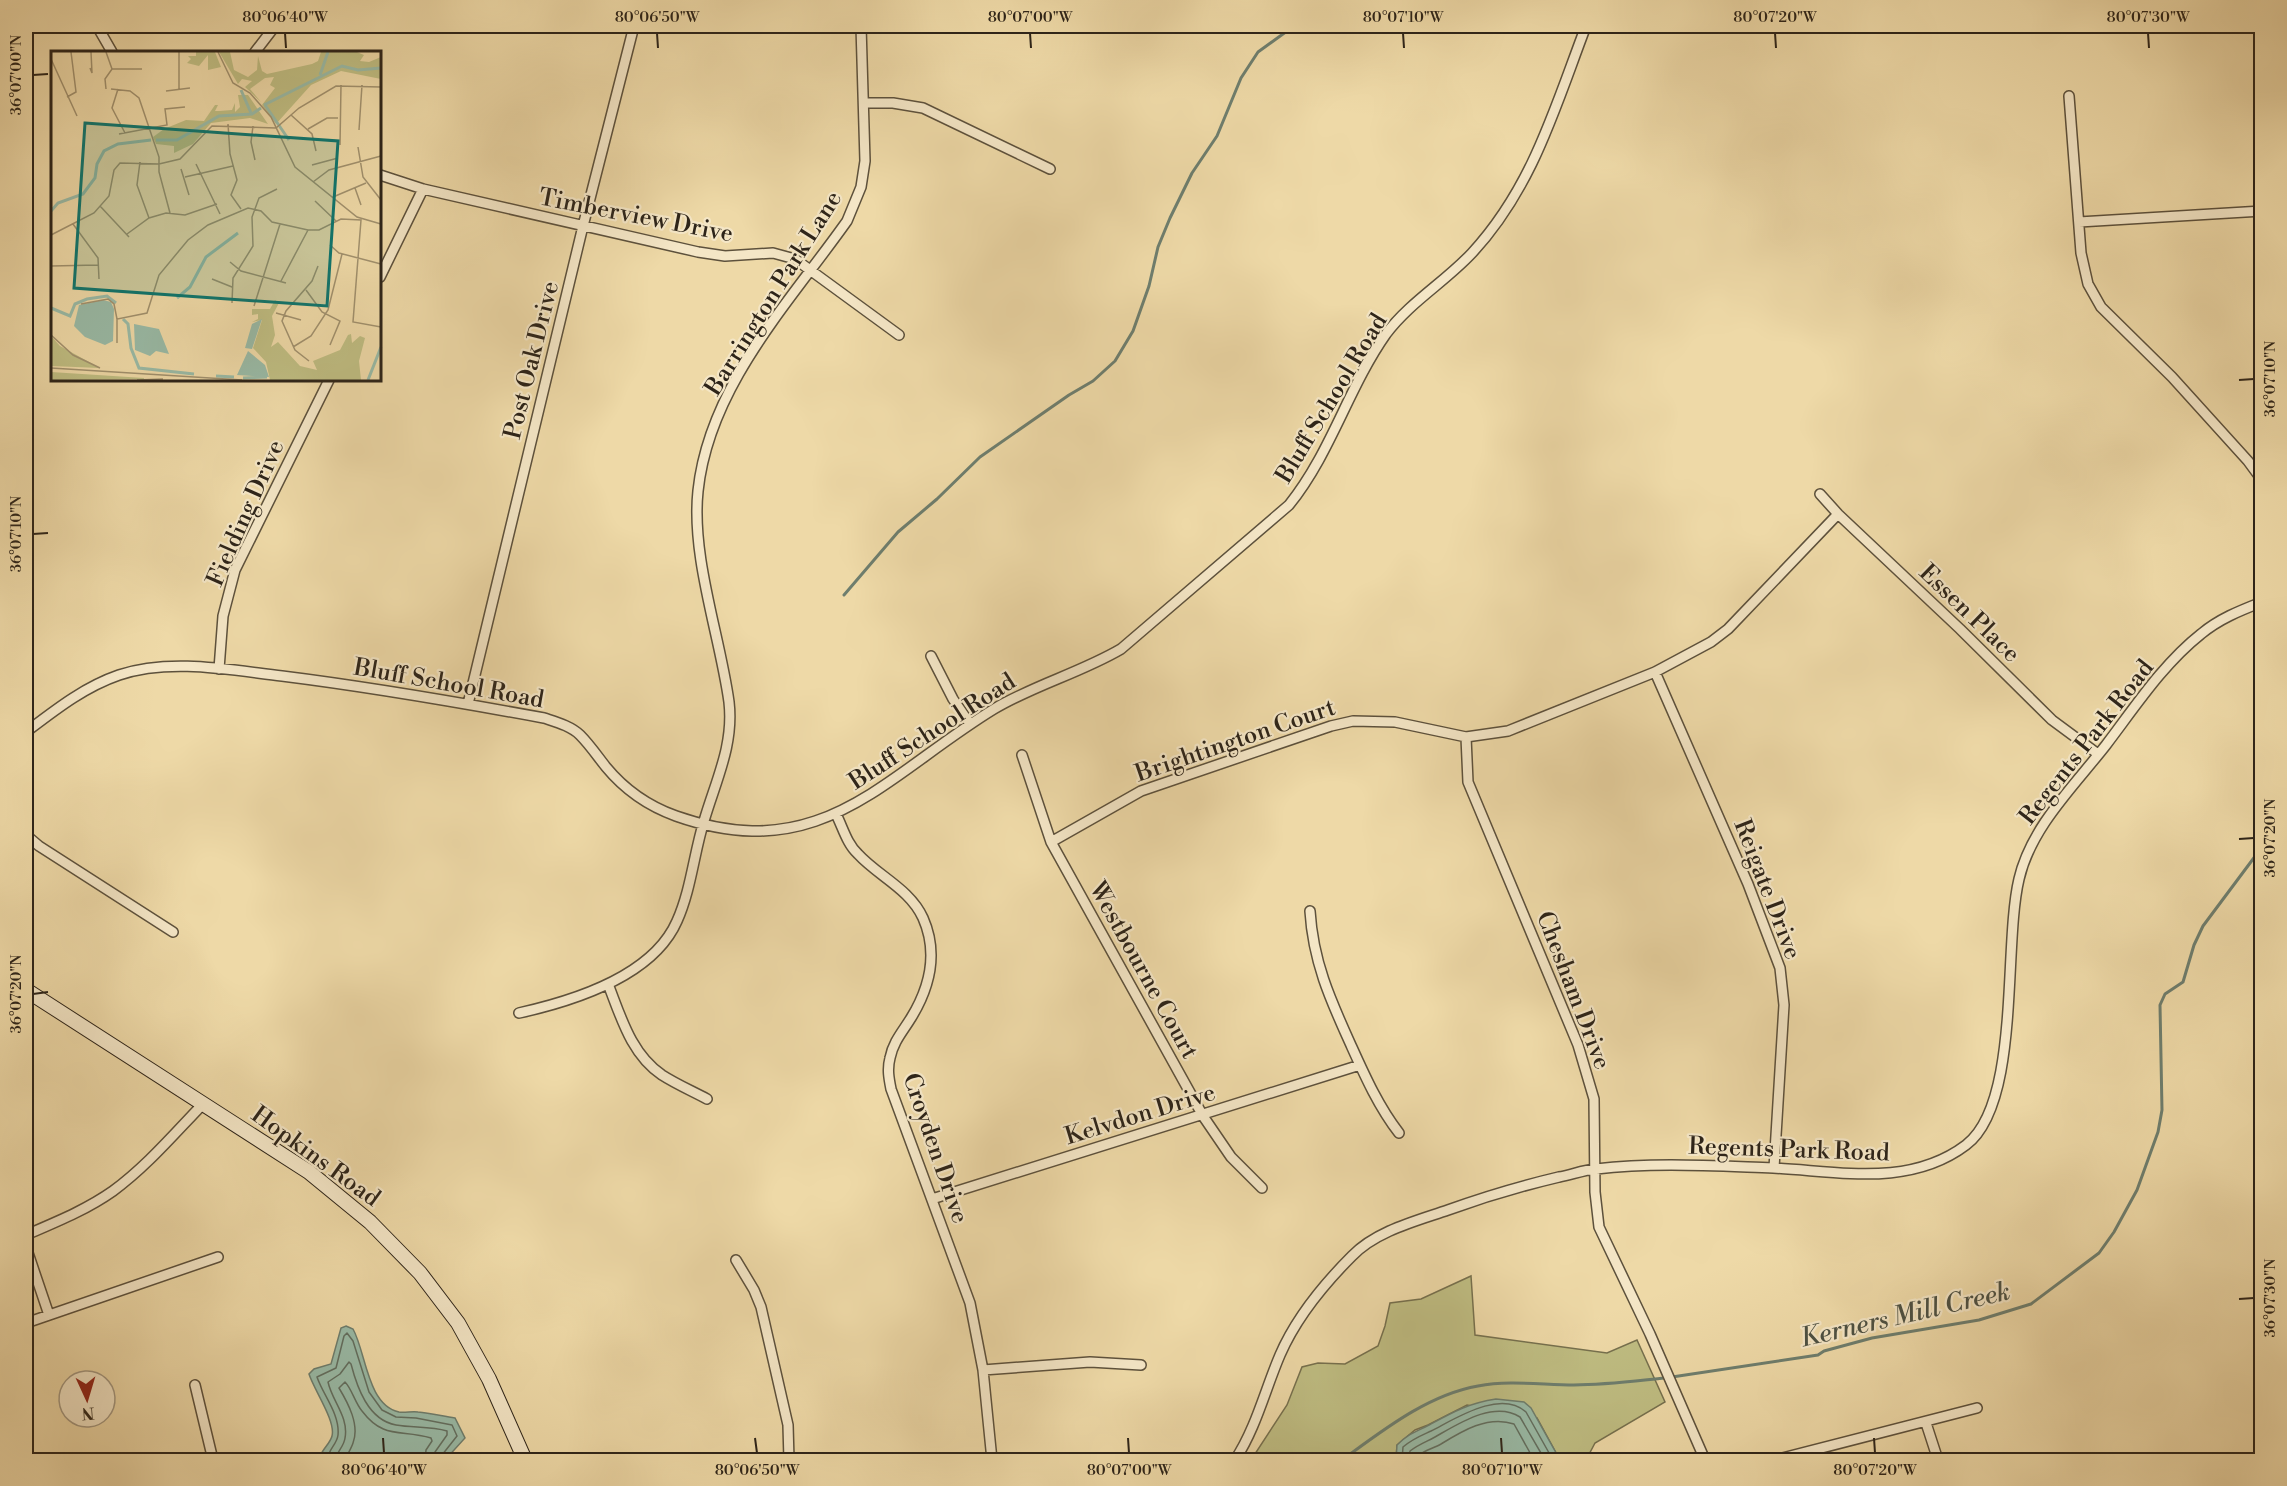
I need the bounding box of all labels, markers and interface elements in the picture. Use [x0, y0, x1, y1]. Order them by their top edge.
text: 80°06'40"W [242, 8, 328, 27]
text: 80°06'50"W [615, 8, 700, 27]
text: 80°07'00"W [988, 8, 1073, 27]
text: 80°07'10"W [1363, 8, 1444, 27]
text: 80°07'20"W [1733, 8, 1817, 27]
text: 80°07'30"W [2106, 8, 2190, 27]
text: 36°07'00"N [7, 35, 26, 115]
inset map [51, 51, 381, 381]
street label: Timberview Drive [536, 182, 736, 250]
street label: Barrington Park Lane [698, 186, 849, 402]
street label: Post Oak Drive [498, 278, 566, 442]
street label: Bluff School Road [1269, 308, 1395, 490]
text: 36°07'10"N [2261, 341, 2280, 417]
street label: Fielding Drive [200, 436, 292, 591]
text: 36°07'10"N [7, 496, 26, 572]
street label: Essen Place [1913, 558, 2026, 669]
street label: Bluff School Road [350, 652, 547, 716]
street label: Regents Park Road [2013, 654, 2161, 831]
street label: Bluff School Road [843, 667, 1022, 797]
street label: Brightington Court [1130, 692, 1340, 790]
text: 36°07'20"N [2261, 798, 2280, 878]
street label: Reigate Drive [1727, 815, 1807, 964]
street label: Westbourne Court [1082, 876, 1204, 1065]
street label: Chesham Drive [1529, 907, 1617, 1074]
text: 36°07'20"N [7, 954, 26, 1034]
street label: Croyden Drive [895, 1069, 975, 1227]
street label: Kelvdon Drive [1061, 1078, 1219, 1152]
street label: Hopkins Road [245, 1100, 386, 1214]
street label: Regents Park Road [1688, 1131, 1891, 1169]
text: 36°07'30"N [2261, 1259, 2280, 1337]
water label: Kerners Mill Creek [1797, 1275, 2013, 1355]
north arrow [57, 1369, 117, 1429]
text: N [81, 1403, 95, 1423]
text: 80°06'40"W [341, 1461, 427, 1480]
text: 80°06'50"W [715, 1461, 800, 1480]
text: 80°07'00"W [1087, 1461, 1172, 1480]
text: 80°07'10"W [1462, 1461, 1543, 1480]
text: 80°07'20"W [1833, 1461, 1917, 1480]

